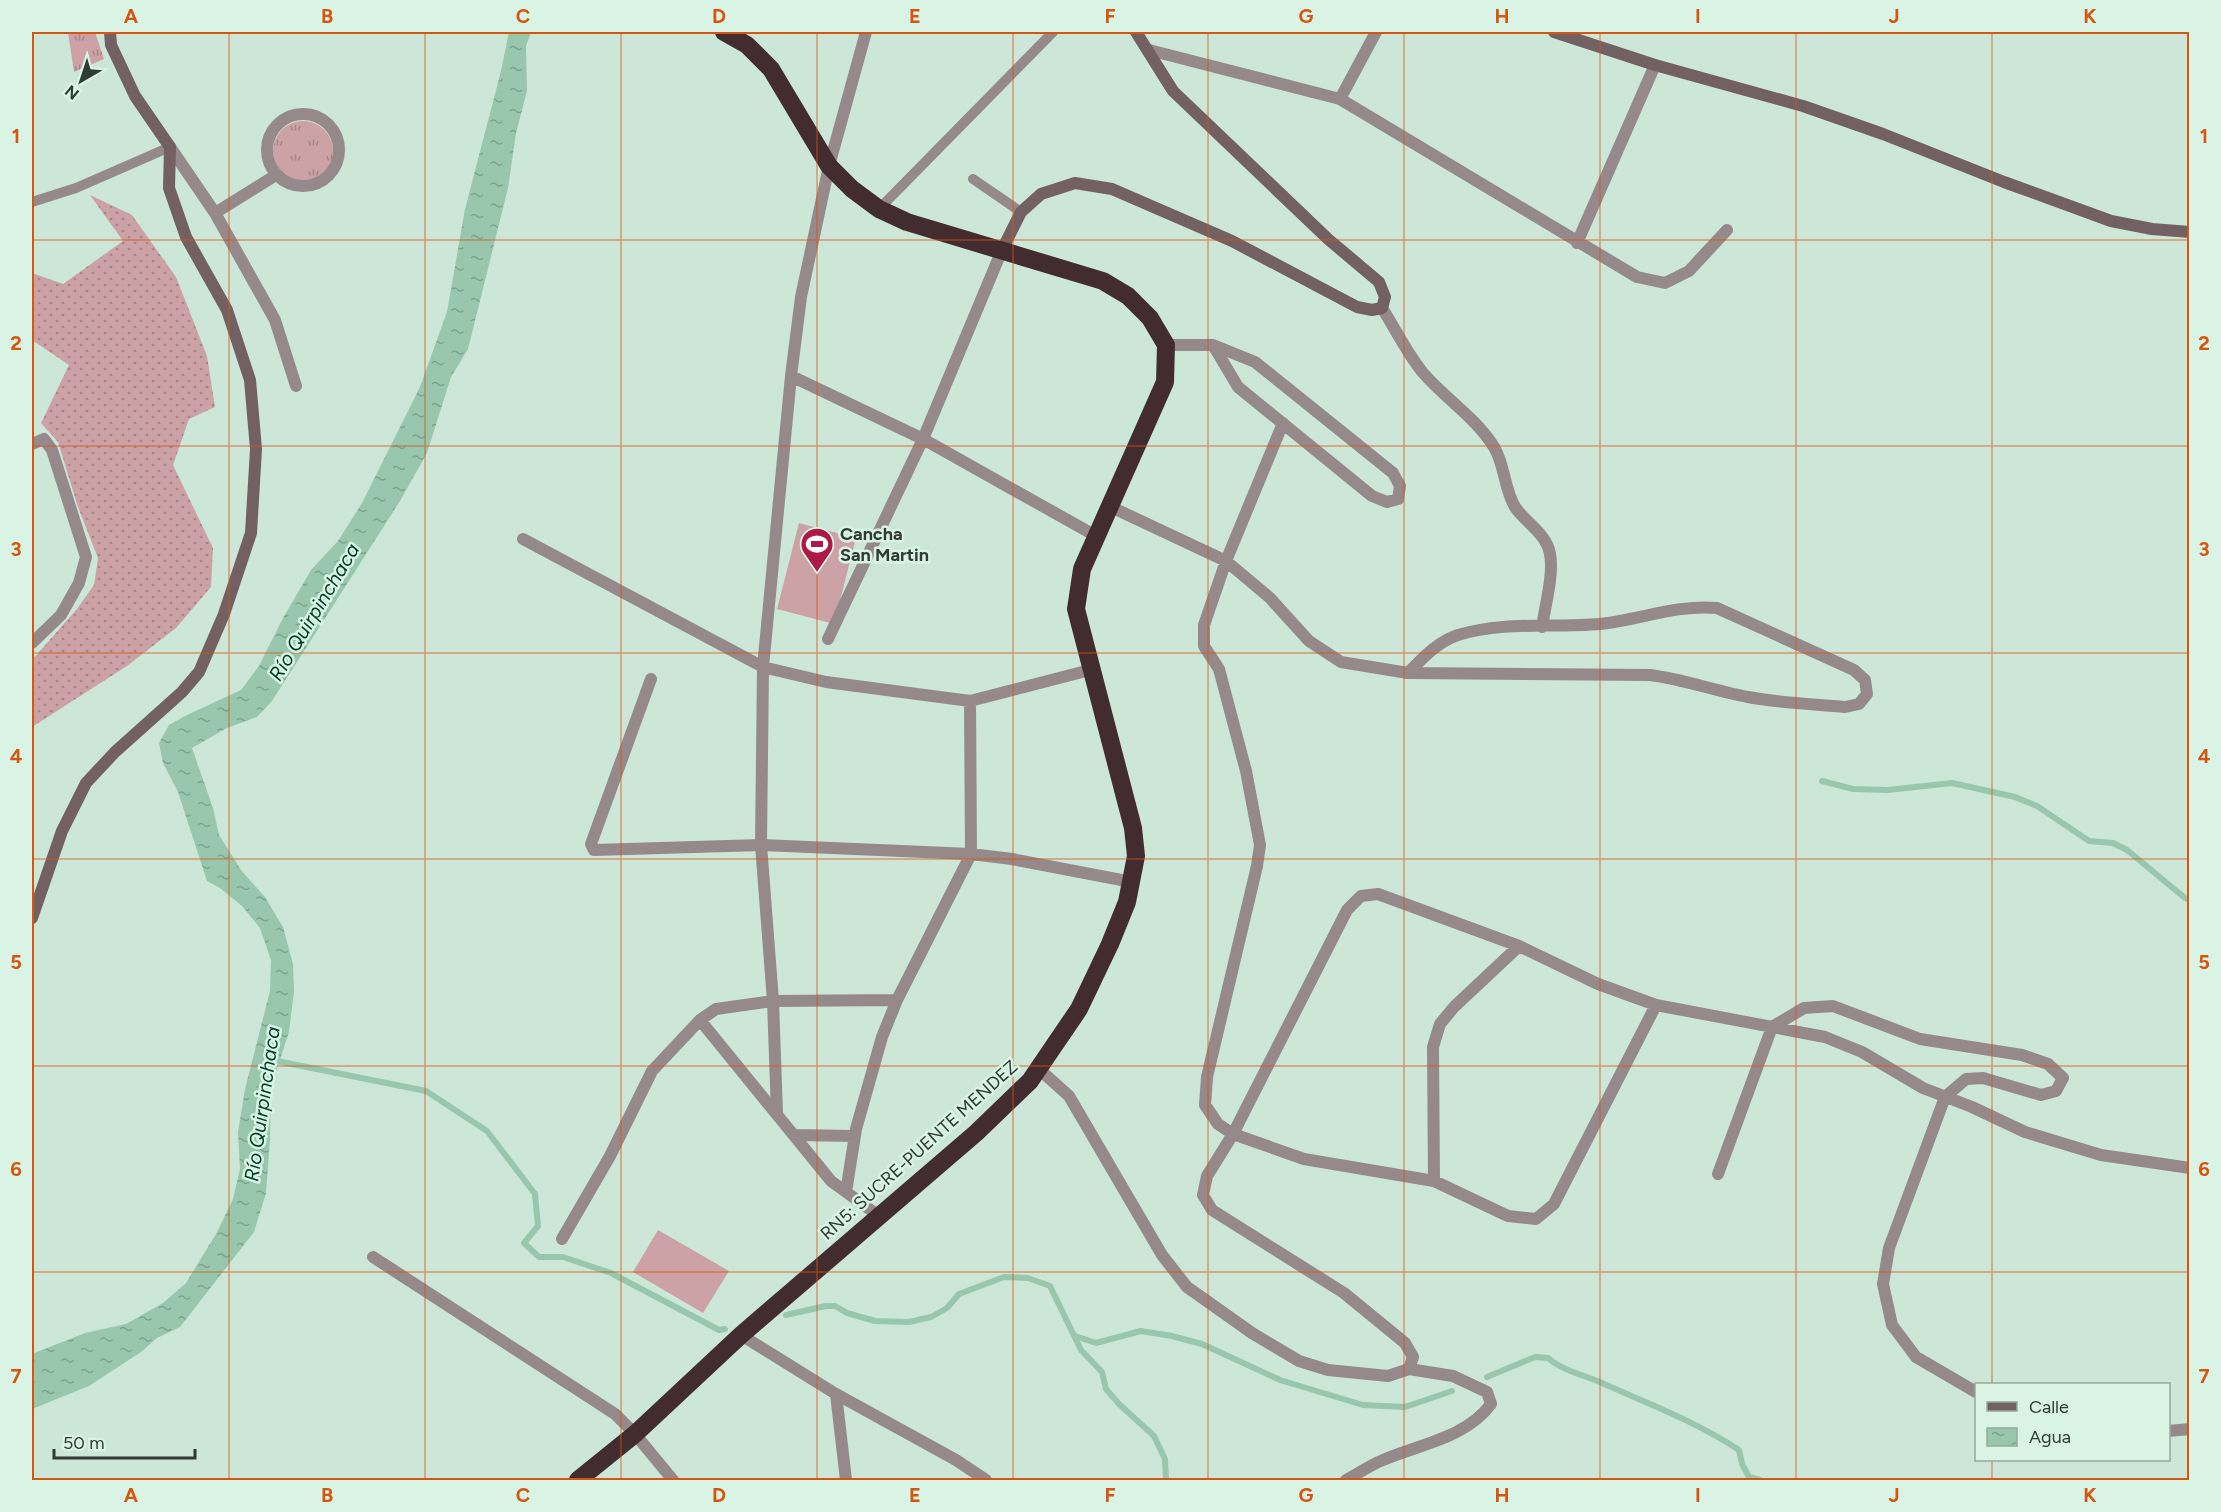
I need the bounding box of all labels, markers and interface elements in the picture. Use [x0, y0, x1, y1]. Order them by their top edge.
text: A [124, 4, 139, 28]
text: B [321, 4, 333, 28]
text: C [516, 4, 530, 28]
text: D [712, 4, 726, 28]
text: E [909, 4, 921, 28]
text: F [1104, 4, 1116, 28]
text: G [1299, 4, 1314, 28]
text: H [1495, 4, 1510, 28]
text: I [1695, 4, 1701, 28]
text: J [1888, 4, 1900, 28]
text: K [2083, 4, 2097, 28]
north arrow [51, 51, 111, 111]
text: N [61, 81, 83, 104]
text: 1 [12, 124, 20, 148]
text: 1 [2200, 124, 2208, 148]
text: 2 [10, 331, 22, 355]
text: 2 [2198, 331, 2210, 355]
place label: Cancha San Martin [840, 523, 929, 566]
sports icon: Cancha San Martin [799, 526, 835, 573]
text: 3 [10, 537, 22, 561]
text: 3 [2198, 537, 2210, 561]
water label: Río Quirpinchaca [264, 539, 365, 685]
text: 4 [10, 744, 23, 768]
text: 4 [2198, 744, 2211, 768]
text: 5 [10, 950, 22, 974]
text: 5 [2198, 950, 2210, 974]
water label: Río Quirpinchaca [239, 1025, 285, 1183]
street label: RN5: SUCRE-PUENTE MENDEZ [816, 1056, 1022, 1244]
text: 6 [10, 1157, 22, 1181]
text: 6 [2198, 1157, 2210, 1181]
text: 7 [10, 1364, 22, 1388]
text: 7 [2198, 1364, 2210, 1388]
legend [1975, 1383, 2170, 1461]
text: Calle [2029, 1396, 2069, 1418]
scale bar [54, 1422, 195, 1460]
text: Agua [2029, 1426, 2071, 1448]
text: 50 m [63, 1432, 105, 1454]
text: A [124, 1483, 139, 1507]
text: B [321, 1483, 333, 1507]
text: C [516, 1483, 530, 1507]
text: D [712, 1483, 726, 1507]
text: E [909, 1483, 921, 1507]
text: F [1104, 1483, 1116, 1507]
text: G [1299, 1483, 1314, 1507]
text: H [1495, 1483, 1510, 1507]
text: I [1695, 1483, 1701, 1507]
text: J [1888, 1483, 1900, 1507]
text: K [2083, 1483, 2097, 1507]

